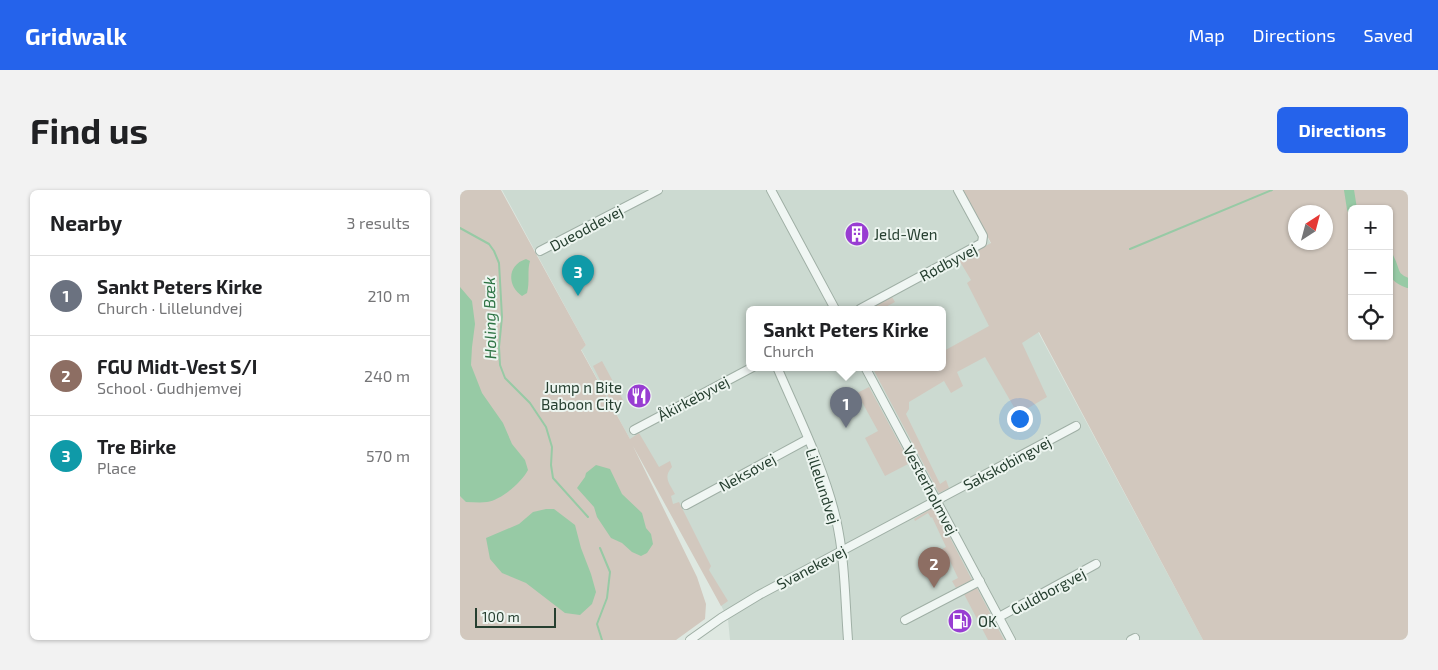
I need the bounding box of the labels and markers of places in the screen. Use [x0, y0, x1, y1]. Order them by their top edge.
building icon: Jeld-Wen [844, 221, 870, 247]
place label: Jeld-Wen [874, 225, 938, 243]
pin: 3 [562, 255, 594, 296]
place label: Jump n Bite Baboon City [541, 378, 622, 413]
restaurant icon: Jump n Bite Baboon City [626, 383, 652, 409]
pin: 1 [830, 387, 862, 428]
pin: 2 [918, 547, 950, 588]
fuel station icon: OK [947, 608, 973, 634]
place label: OK [978, 612, 997, 630]

